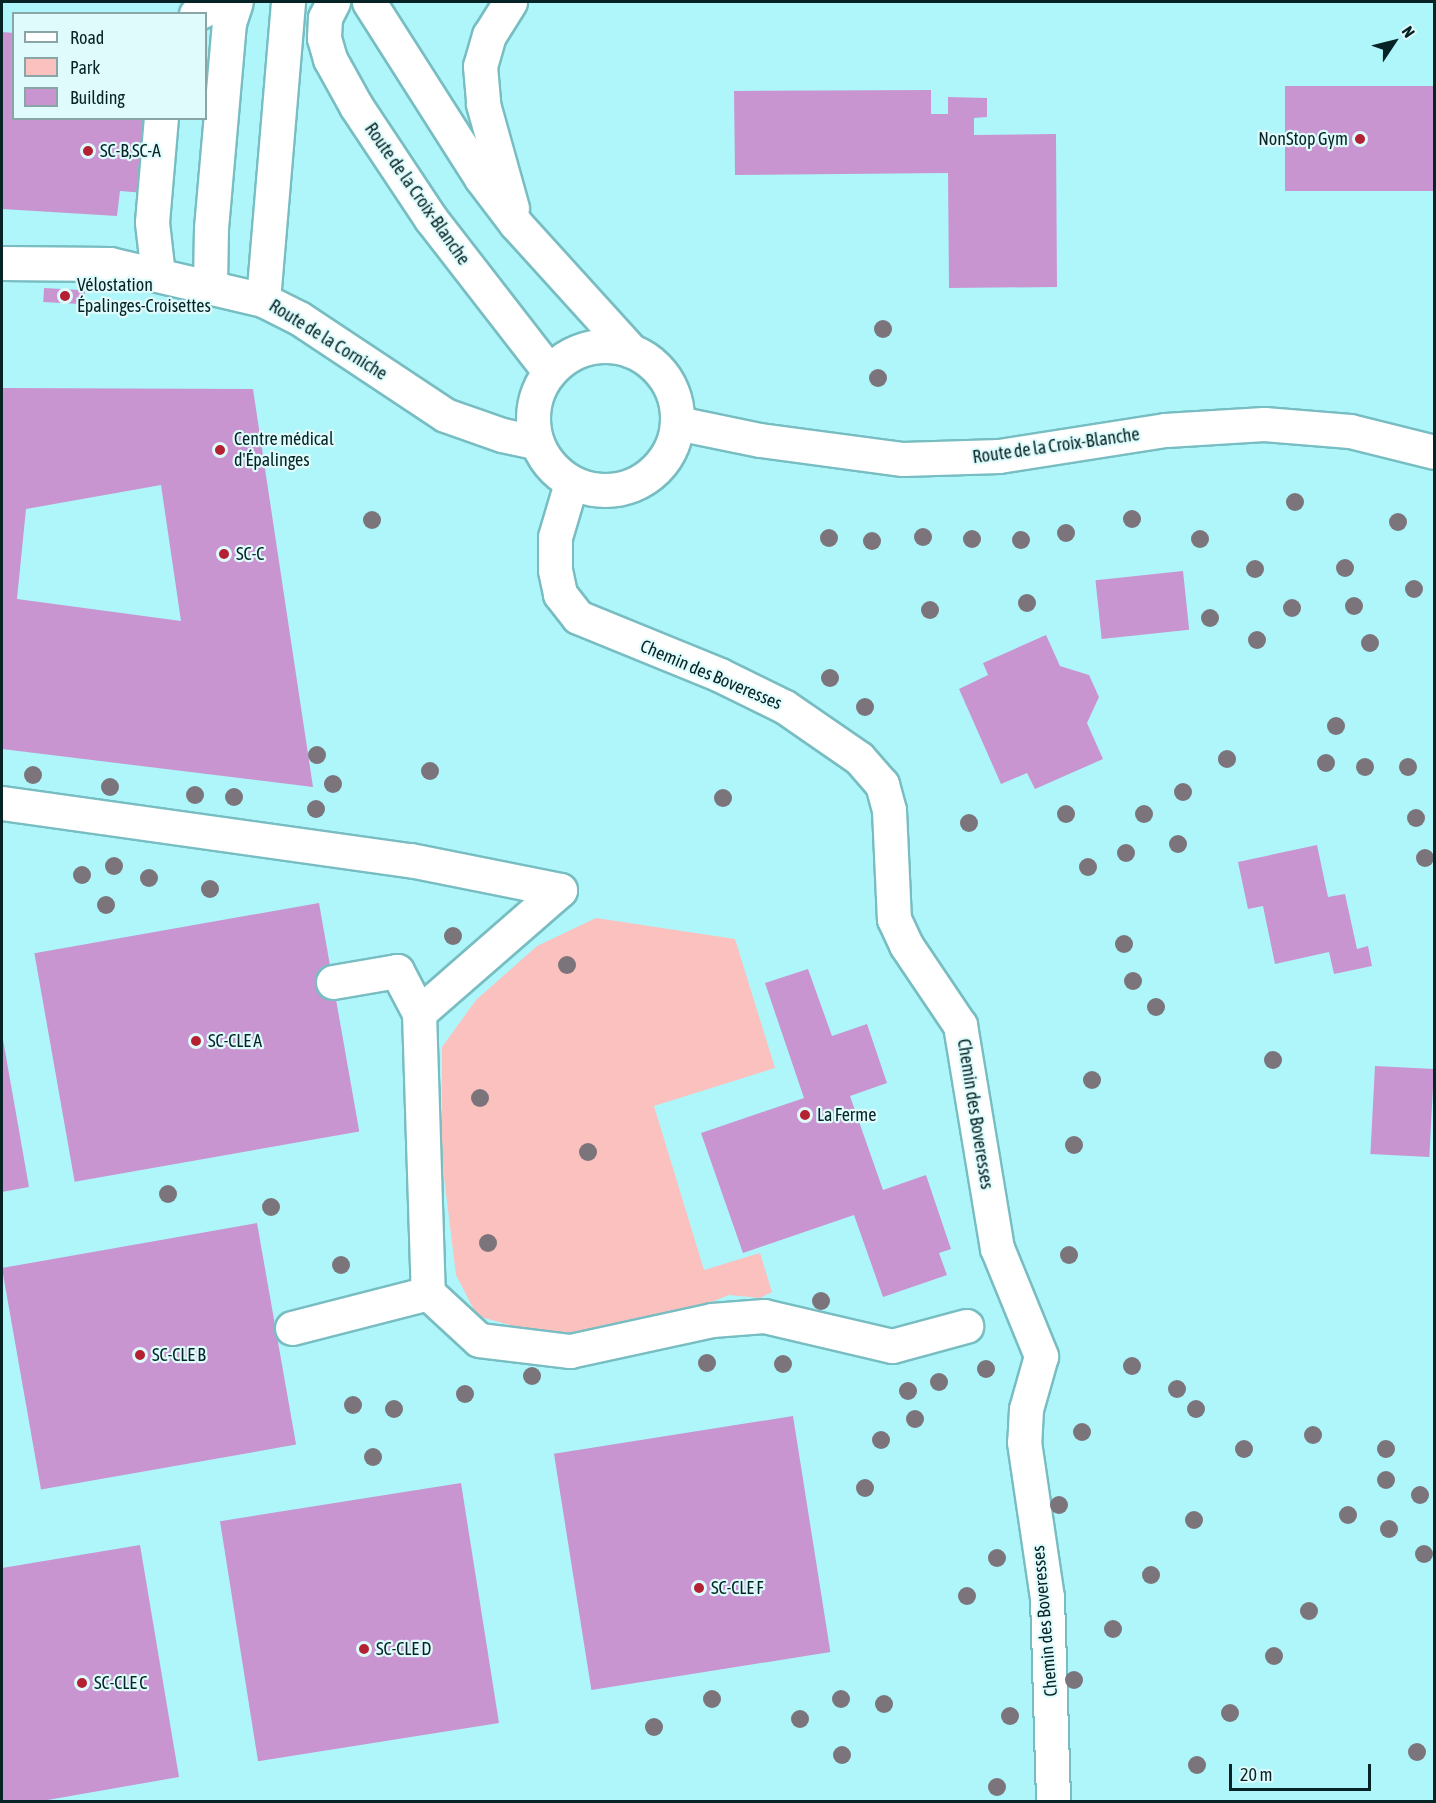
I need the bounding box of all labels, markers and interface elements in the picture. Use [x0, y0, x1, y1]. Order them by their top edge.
legend [12, 12, 207, 120]
north arrow [1364, 12, 1424, 72]
text: N [1399, 23, 1419, 41]
text: Road [70, 27, 104, 48]
text: Park [70, 57, 100, 78]
text: Building [70, 87, 125, 108]
street label: Route de la Croix-Blanche [360, 119, 474, 269]
place label: NonStop Gym [1258, 128, 1348, 150]
marker: NonStop Gym [1353, 132, 1367, 146]
place label: SC-B,SC-A [100, 140, 161, 162]
marker: SC-B,SC-A [81, 144, 95, 158]
place label: Vélostation Épalinges-Croisettes [77, 275, 211, 318]
marker: Vélostation Épalinges-Croisettes [58, 289, 72, 303]
street label: Route de la Corniche [265, 295, 391, 385]
street label: Route de la Croix-Blanche [971, 424, 1141, 468]
place label: Centre médical d'Épalinges [234, 429, 334, 472]
marker: Centre médical d'Épalinges [211, 441, 229, 459]
place label: SC-C [236, 543, 264, 565]
marker: SC-C [217, 547, 231, 561]
street label: Chemin des Boveresses [637, 635, 785, 715]
place label: SC-CLE A [208, 1030, 262, 1052]
marker: SC-CLE A [189, 1034, 203, 1048]
street label: Chemin des Boveresses [952, 1037, 998, 1191]
place label: La Ferme [817, 1104, 876, 1126]
marker: La Ferme [798, 1108, 812, 1122]
place label: SC-CLE B [152, 1344, 206, 1366]
marker: SC-CLE B [133, 1348, 147, 1362]
street label: Chemin des Boveresses [1028, 1544, 1062, 1698]
place label: SC-CLE F [711, 1577, 764, 1599]
marker: SC-CLE F [692, 1581, 706, 1595]
place label: SC-CLE D [376, 1638, 431, 1660]
marker: SC-CLE D [357, 1642, 371, 1656]
place label: SC-CLE C [94, 1672, 147, 1694]
marker: SC-CLE C [75, 1676, 89, 1690]
scale bar [1232, 1752, 1374, 1790]
text: 20 m [1240, 1764, 1272, 1785]

